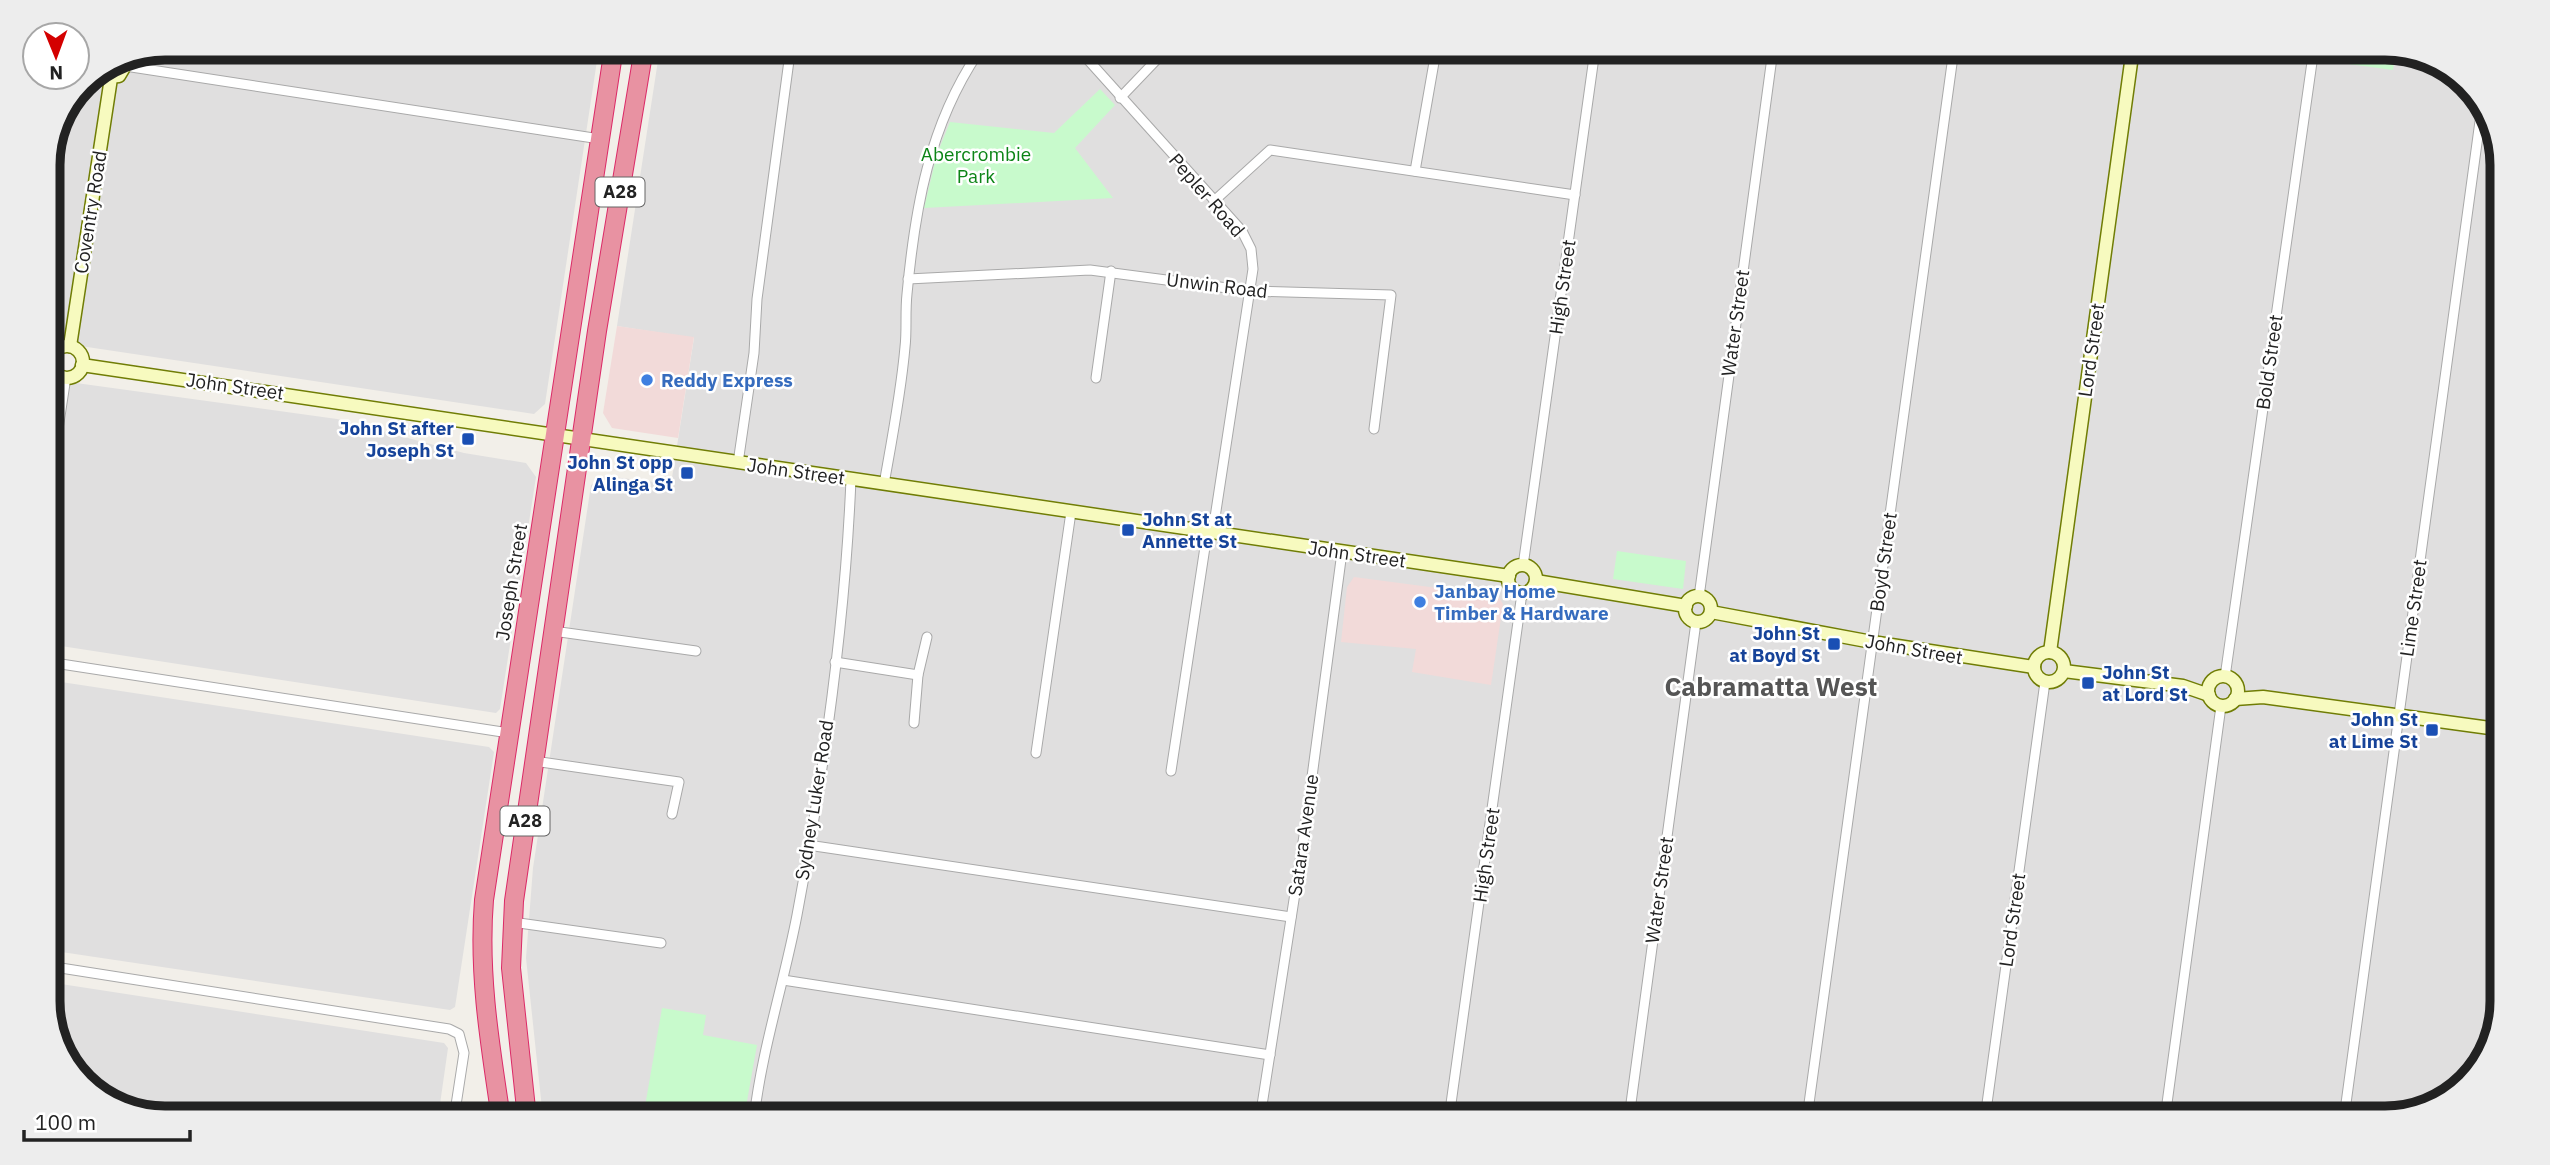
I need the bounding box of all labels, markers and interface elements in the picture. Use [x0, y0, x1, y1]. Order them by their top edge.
north arrow [21, 21, 91, 91]
text: N [49, 61, 63, 85]
park label: Abercrombie Park [921, 142, 1031, 188]
street label: Pepler Road [1164, 148, 1250, 242]
street label: Coventry Road [68, 149, 112, 275]
road number: A28 [596, 177, 644, 206]
street label: High Street [1543, 238, 1581, 336]
street label: Unwin Road [1165, 267, 1269, 303]
street label: Water Street [1716, 268, 1754, 378]
street label: Lord Street [2073, 302, 2109, 398]
street label: Bold Street [2250, 313, 2288, 411]
street label: John Street [185, 367, 285, 405]
place label: Reddy Express [661, 368, 793, 392]
marker: Reddy Express [639, 372, 655, 388]
place label: John St after Joseph St [339, 416, 454, 462]
marker: John St after Joseph St [460, 431, 476, 447]
place label: John St opp Alinga St [567, 450, 673, 496]
street label: John Street [746, 452, 846, 490]
marker: John St opp Alinga St [679, 465, 695, 481]
place label: John St at Annette St [1142, 507, 1237, 553]
street label: Boyd Street [1864, 511, 1902, 613]
street label: Joseph Street [490, 522, 532, 642]
marker: John St at Annette St [1120, 522, 1136, 538]
street label: John Street [1307, 535, 1407, 573]
street label: Lime Street [2394, 558, 2432, 658]
place label: Janbay Home Timber & Hardware [1434, 579, 1609, 625]
marker: Janbay Home Timber & Hardware [1412, 594, 1428, 610]
place label: John St at Boyd St [1729, 621, 1820, 667]
street label: John Street [1863, 629, 1965, 669]
marker: John St at Boyd St [1826, 636, 1842, 652]
place label: John St at Lord St [2102, 660, 2188, 706]
district label: Cabramatta West [1664, 669, 1878, 703]
marker: John St at Lord St [2080, 675, 2096, 691]
place label: John St at Lime St [2329, 707, 2418, 753]
street label: Sydney Luker Road [789, 718, 839, 882]
marker: John St at Lime St [2424, 722, 2440, 738]
street label: Satara Avenue [1283, 772, 1323, 898]
road number: A28 [500, 806, 550, 836]
street label: High Street [1467, 806, 1505, 904]
street label: Water Street [1640, 835, 1678, 945]
street label: Lord Street [1994, 872, 2030, 968]
scale bar [24, 1098, 191, 1142]
text: 100 m [35, 1108, 96, 1136]

